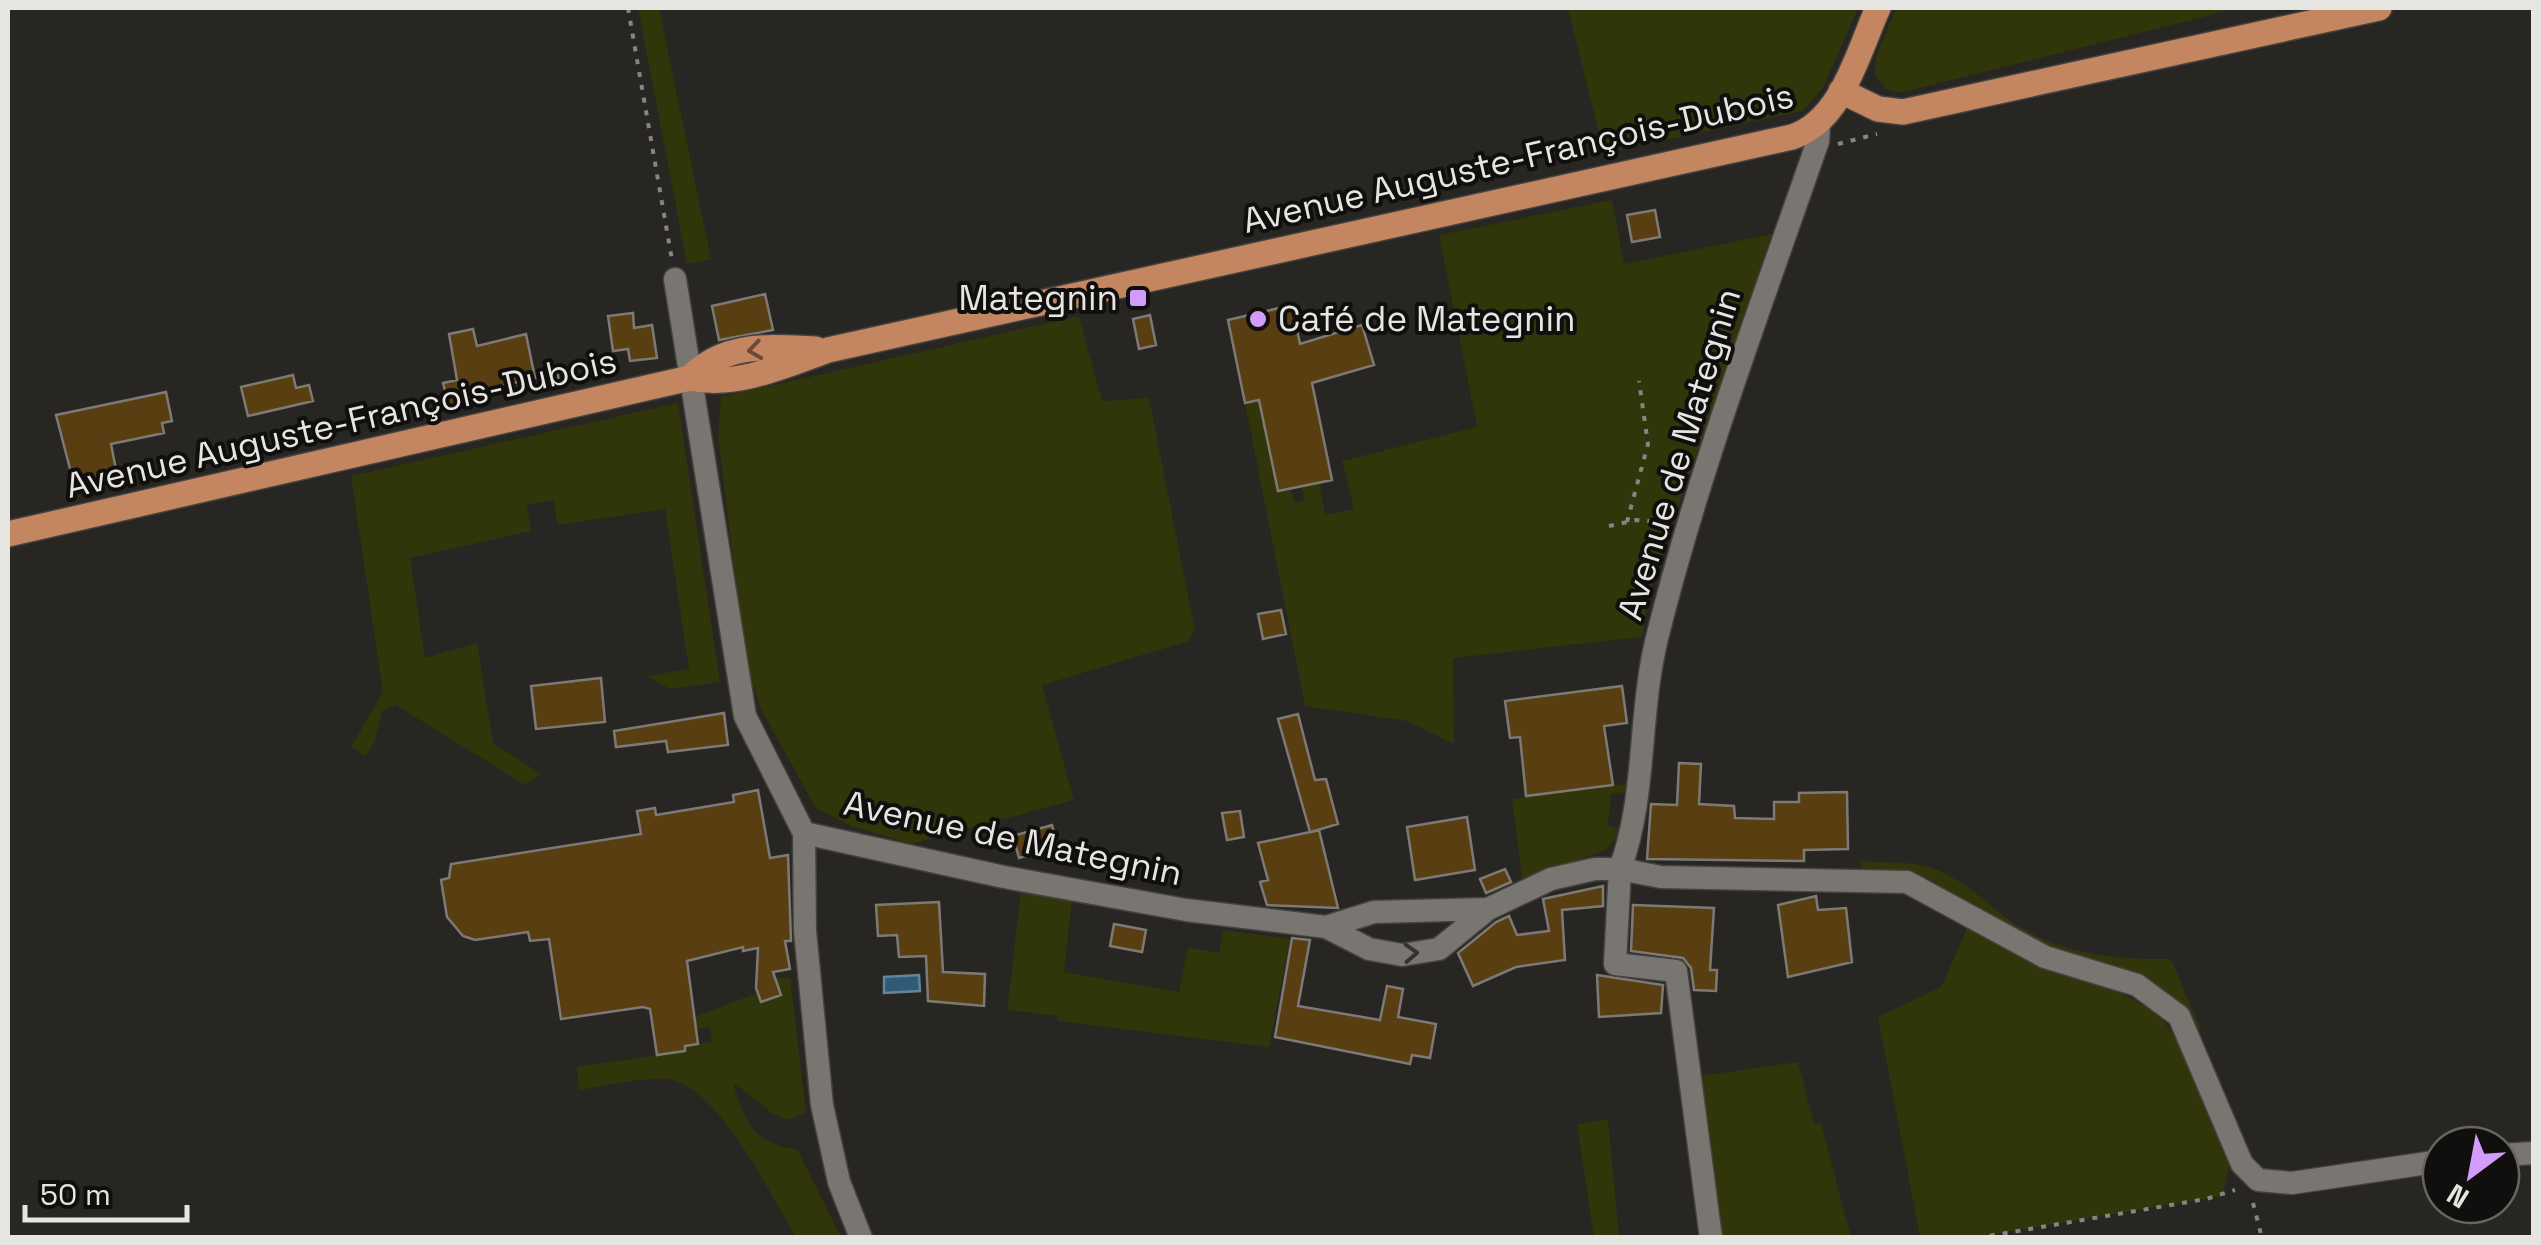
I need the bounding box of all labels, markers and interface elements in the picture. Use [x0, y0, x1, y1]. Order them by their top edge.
street label: Avenue Auguste-François-Dubois [1238, 73, 1798, 243]
place label: Mategnin [959, 276, 1118, 320]
street label: Avenue de Mategnin [1608, 283, 1750, 625]
marker: Mategnin [1127, 287, 1149, 309]
place label: Café de Mategnin [1278, 297, 1576, 341]
marker: Café de Mategnin [1247, 308, 1269, 330]
street label: Avenue Auguste-François-Dubois [61, 338, 621, 508]
one-way arrow [746, 339, 762, 360]
street label: Avenue de Mategnin [840, 781, 1186, 895]
one-way arrow [1404, 943, 1420, 964]
north arrow [2421, 1125, 2521, 1225]
scale bar [25, 1160, 188, 1222]
text: 50 m [40, 1175, 111, 1214]
text: N [2440, 1176, 2475, 1216]

